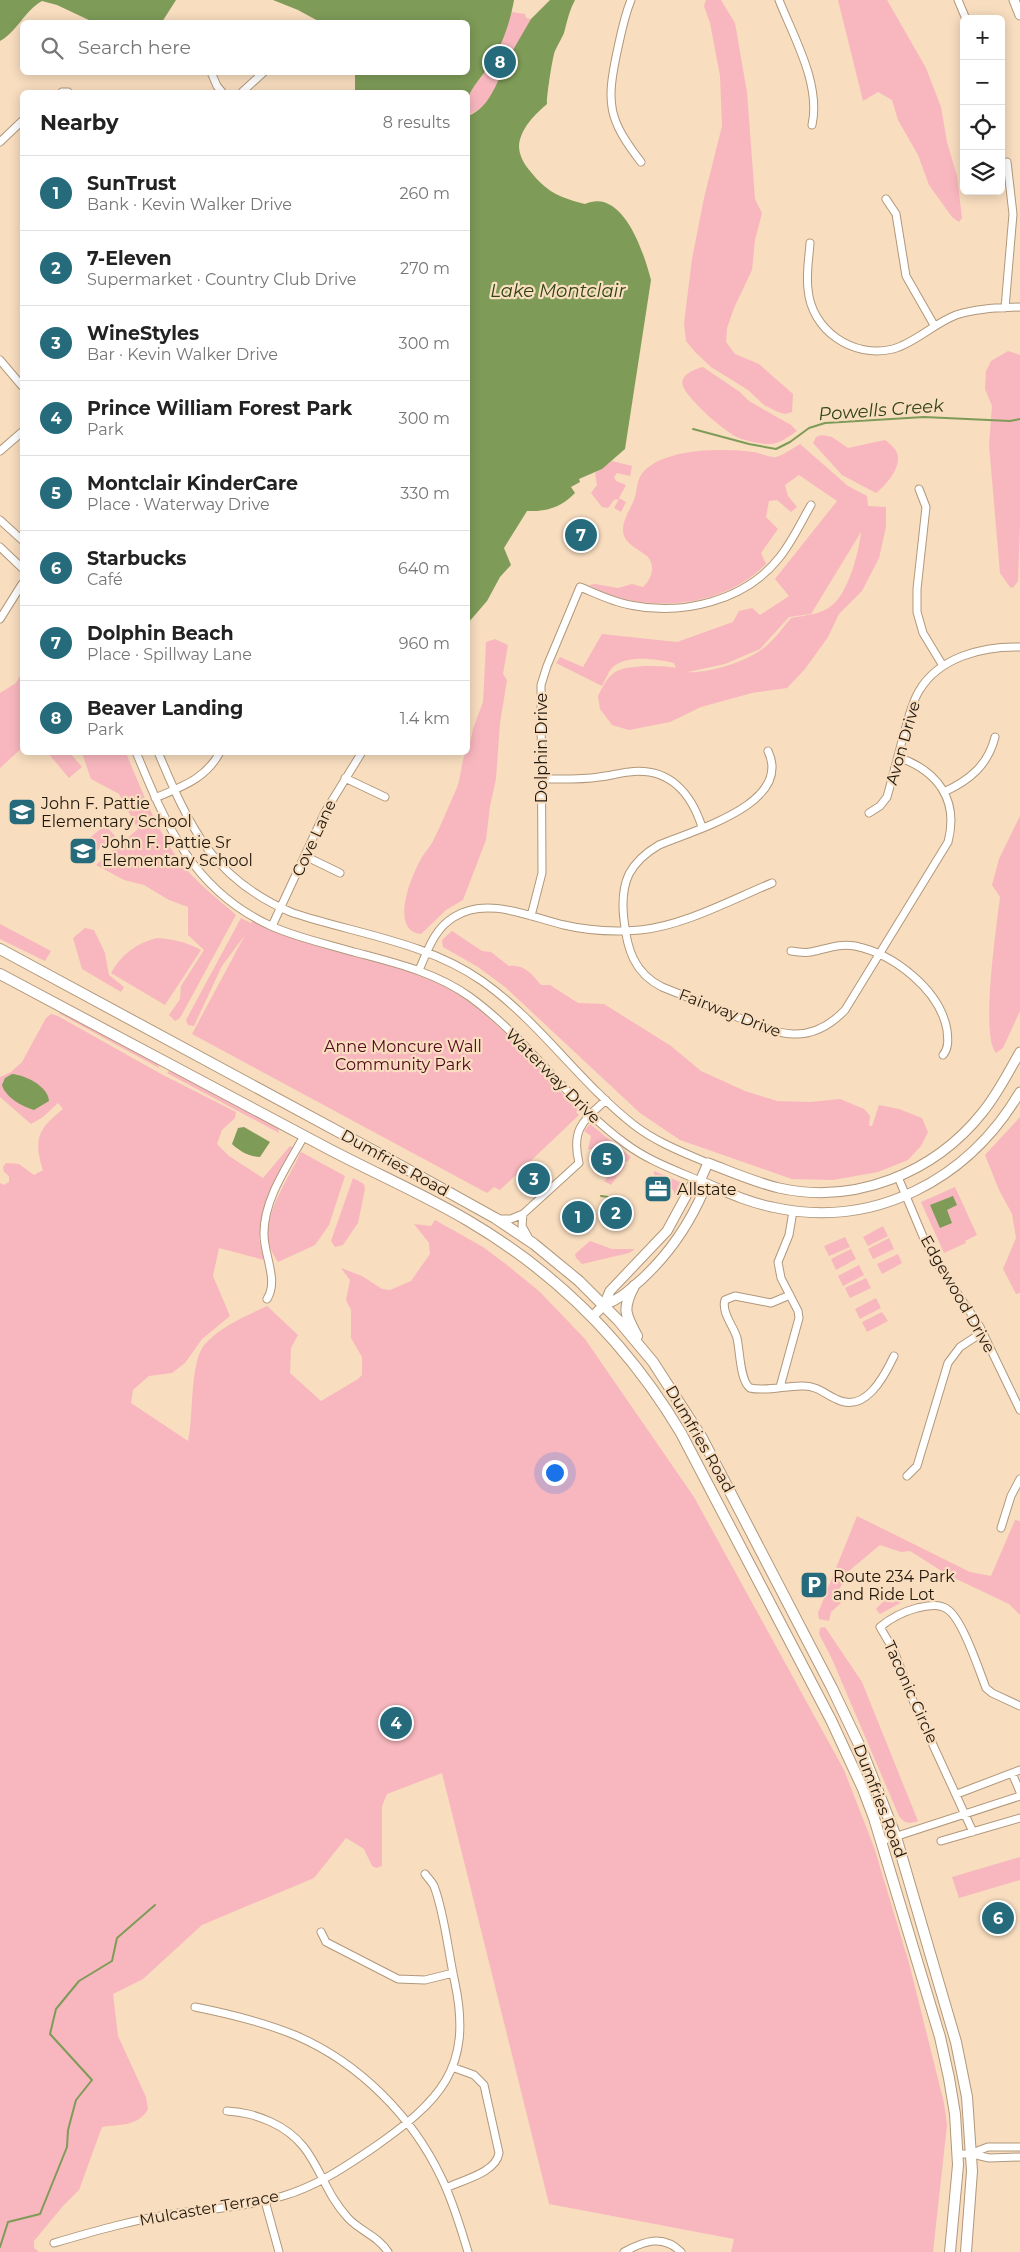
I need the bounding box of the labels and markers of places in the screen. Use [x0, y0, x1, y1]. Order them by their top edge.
pin: 8 [484, 43, 516, 81]
pin: 7 [565, 516, 597, 554]
place label: John F. Pattie Elementary School [40, 794, 192, 831]
school or university icon: John F. Pattie Elementary School [7, 797, 37, 827]
place label: John F. Pattie Sr Elementary School [101, 833, 253, 870]
school or university icon: John F. Pattie Sr Elementary School [68, 836, 98, 866]
pin: 5 [591, 1140, 623, 1178]
pin: 3 [518, 1160, 550, 1198]
office icon: Allstate [643, 1174, 673, 1204]
place label: Allstate [677, 1180, 736, 1199]
pin: 2 [600, 1194, 632, 1232]
pin: 1 [562, 1198, 594, 1236]
place label: Route 234 Park and Ride Lot [833, 1567, 955, 1604]
parking icon: Route 234 Park and Ride Lot [799, 1570, 829, 1600]
pin: 4 [380, 1704, 412, 1742]
pin: 6 [982, 1899, 1014, 1937]

